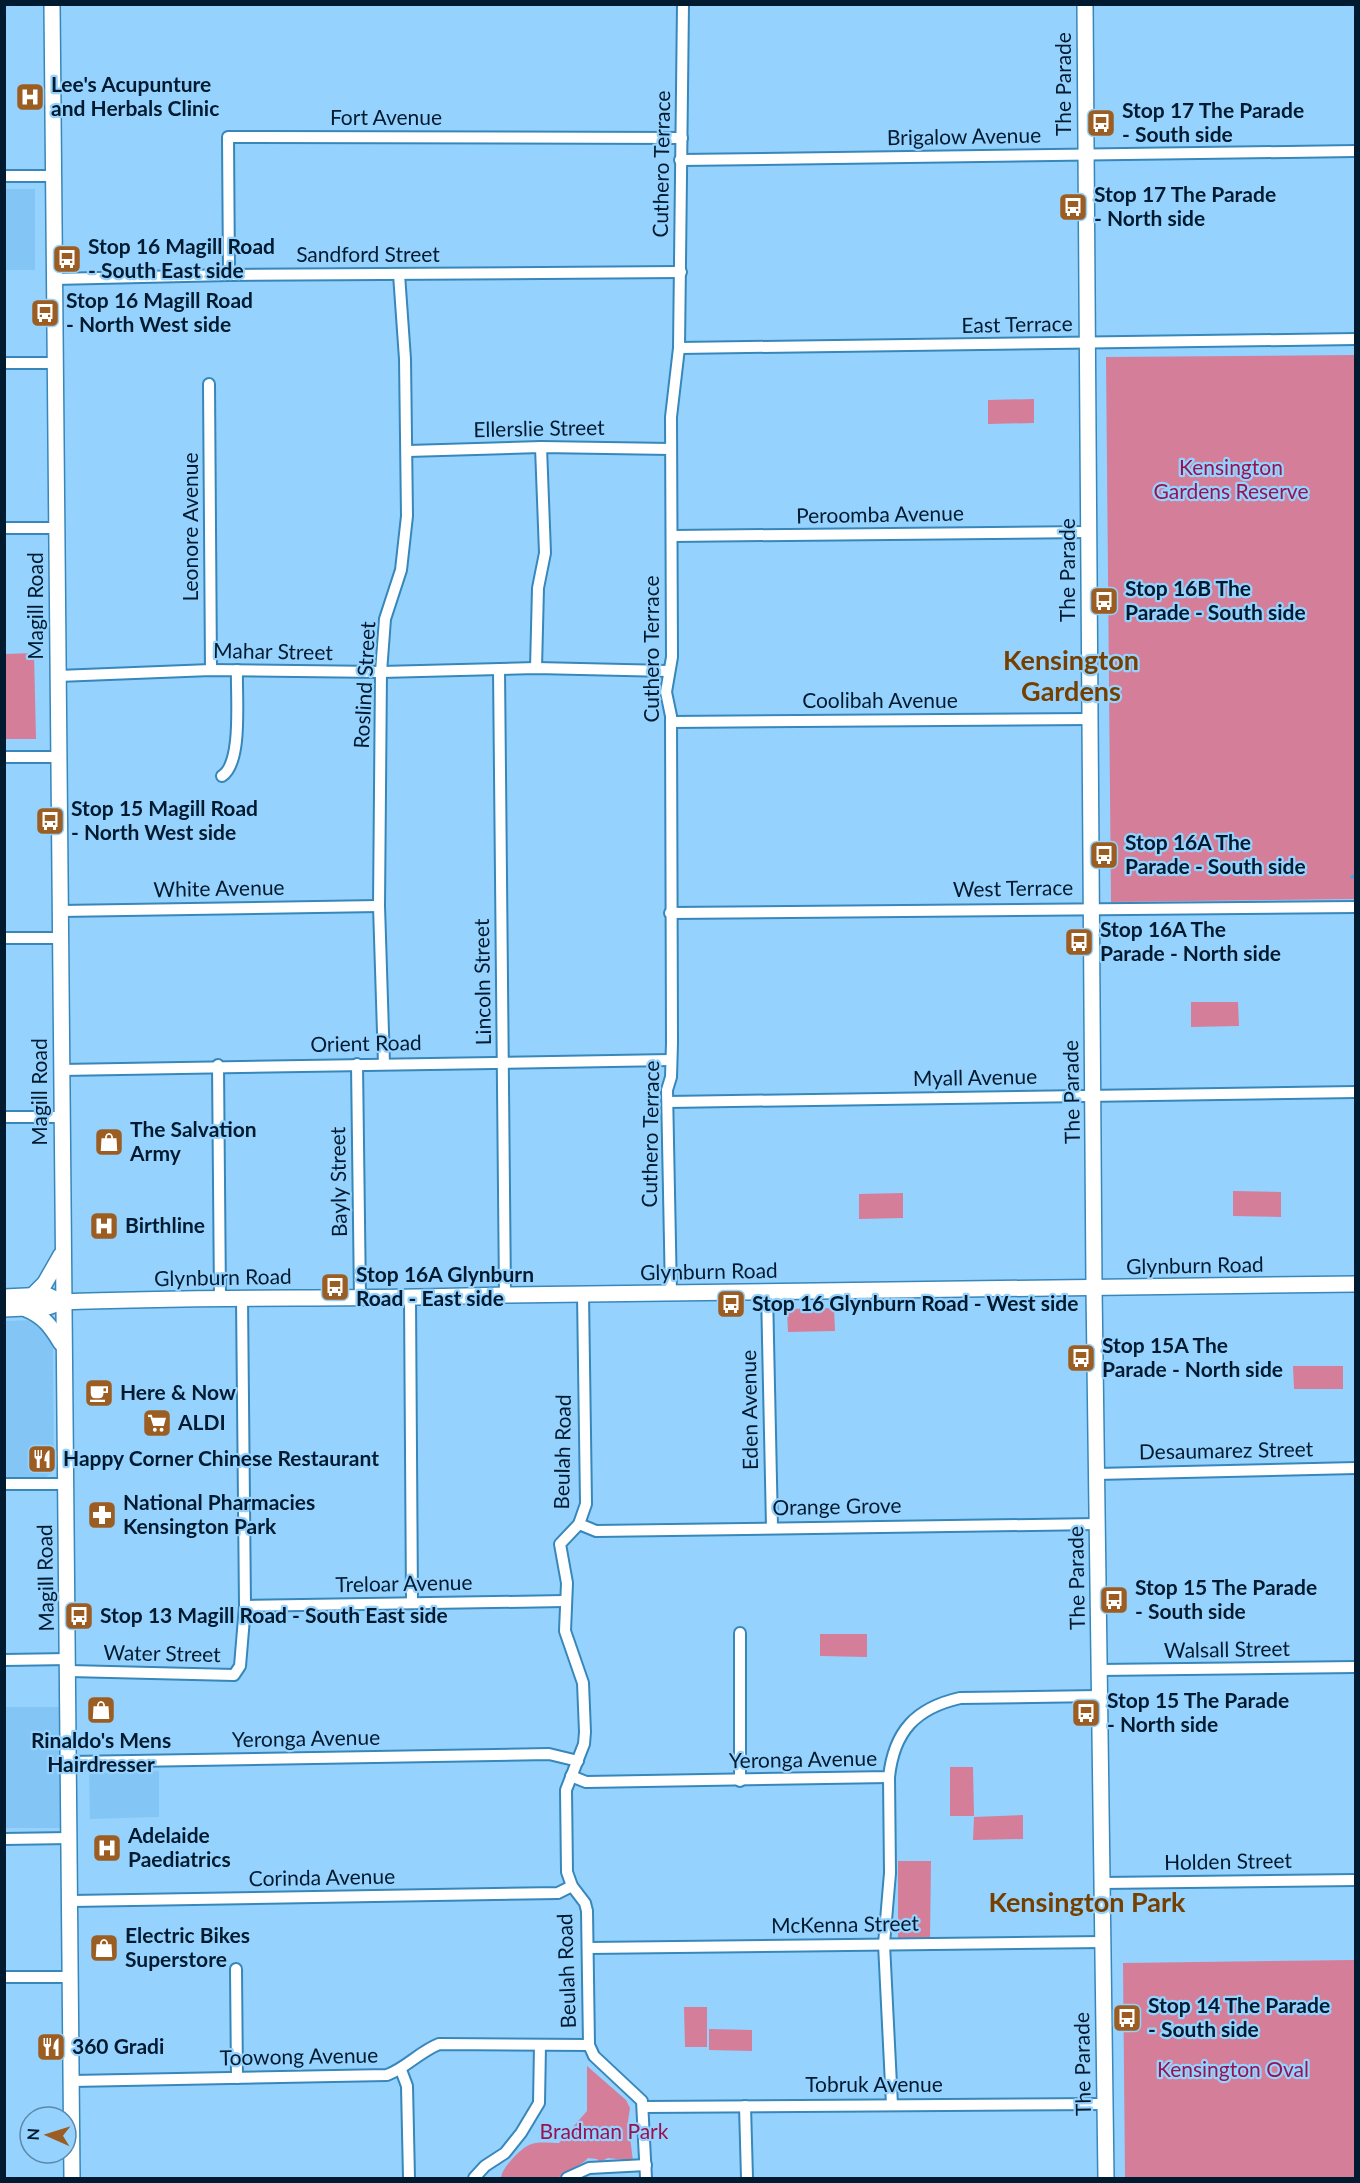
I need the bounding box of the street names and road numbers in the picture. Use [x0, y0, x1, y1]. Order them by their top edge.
street label: The Parade [1050, 32, 1075, 136]
street label: Cuthero Terrace [647, 90, 674, 238]
street label: Fort Avenue [330, 104, 442, 129]
street label: Brigalow Avenue [887, 122, 1041, 149]
street label: Sandford Street [296, 241, 440, 266]
street label: East Terrace [961, 310, 1073, 337]
street label: Ellerslie Street [473, 414, 605, 441]
street label: Leonore Avenue [177, 452, 202, 602]
street label: Peroomba Avenue [796, 500, 964, 527]
street label: The Parade [1054, 518, 1079, 622]
street label: Magill Road [22, 552, 47, 660]
street label: Cuthero Terrace [638, 575, 663, 723]
street label: Roslind Street [348, 620, 379, 749]
street label: Mahar Street [213, 637, 334, 664]
street label: Coolibah Avenue [802, 687, 958, 712]
street label: White Avenue [153, 874, 285, 901]
street label: West Terrace [953, 874, 1073, 901]
street label: Lincoln Street [468, 918, 495, 1046]
street label: Orient Road [310, 1029, 422, 1056]
street label: Magill Road [26, 1038, 51, 1146]
street label: The Parade [1057, 1040, 1084, 1144]
street label: Cuthero Terrace [636, 1060, 663, 1208]
street label: Myall Avenue [913, 1063, 1037, 1090]
street label: Bayly Street [324, 1126, 351, 1237]
street label: Glynburn Road [1126, 1251, 1264, 1278]
street label: Glynburn Road [640, 1257, 778, 1284]
street label: Glynburn Road [154, 1263, 292, 1290]
street label: Eden Avenue [735, 1350, 762, 1470]
street label: Beulah Road [548, 1394, 575, 1510]
street label: Desaumarez Street [1139, 1435, 1314, 1464]
street label: Orange Grove [772, 1492, 902, 1519]
street label: Magill Road [31, 1524, 58, 1632]
street label: The Parade [1062, 1526, 1089, 1630]
street label: Treloar Avenue [335, 1569, 473, 1596]
street label: Walsall Street [1164, 1635, 1291, 1662]
street label: Water Street [103, 1639, 221, 1666]
street label: Yeronga Avenue [232, 1724, 380, 1751]
street label: Yeronga Avenue [729, 1745, 877, 1772]
street label: Holden Street [1164, 1847, 1293, 1874]
street label: Corinda Avenue [249, 1863, 395, 1890]
street label: McKenna Street [771, 1910, 920, 1937]
street label: Beulah Road [551, 1913, 580, 2029]
street label: The Parade [1068, 2012, 1095, 2116]
street label: Toowong Avenue [219, 2042, 378, 2069]
street label: Tobruk Avenue [805, 2071, 943, 2096]

